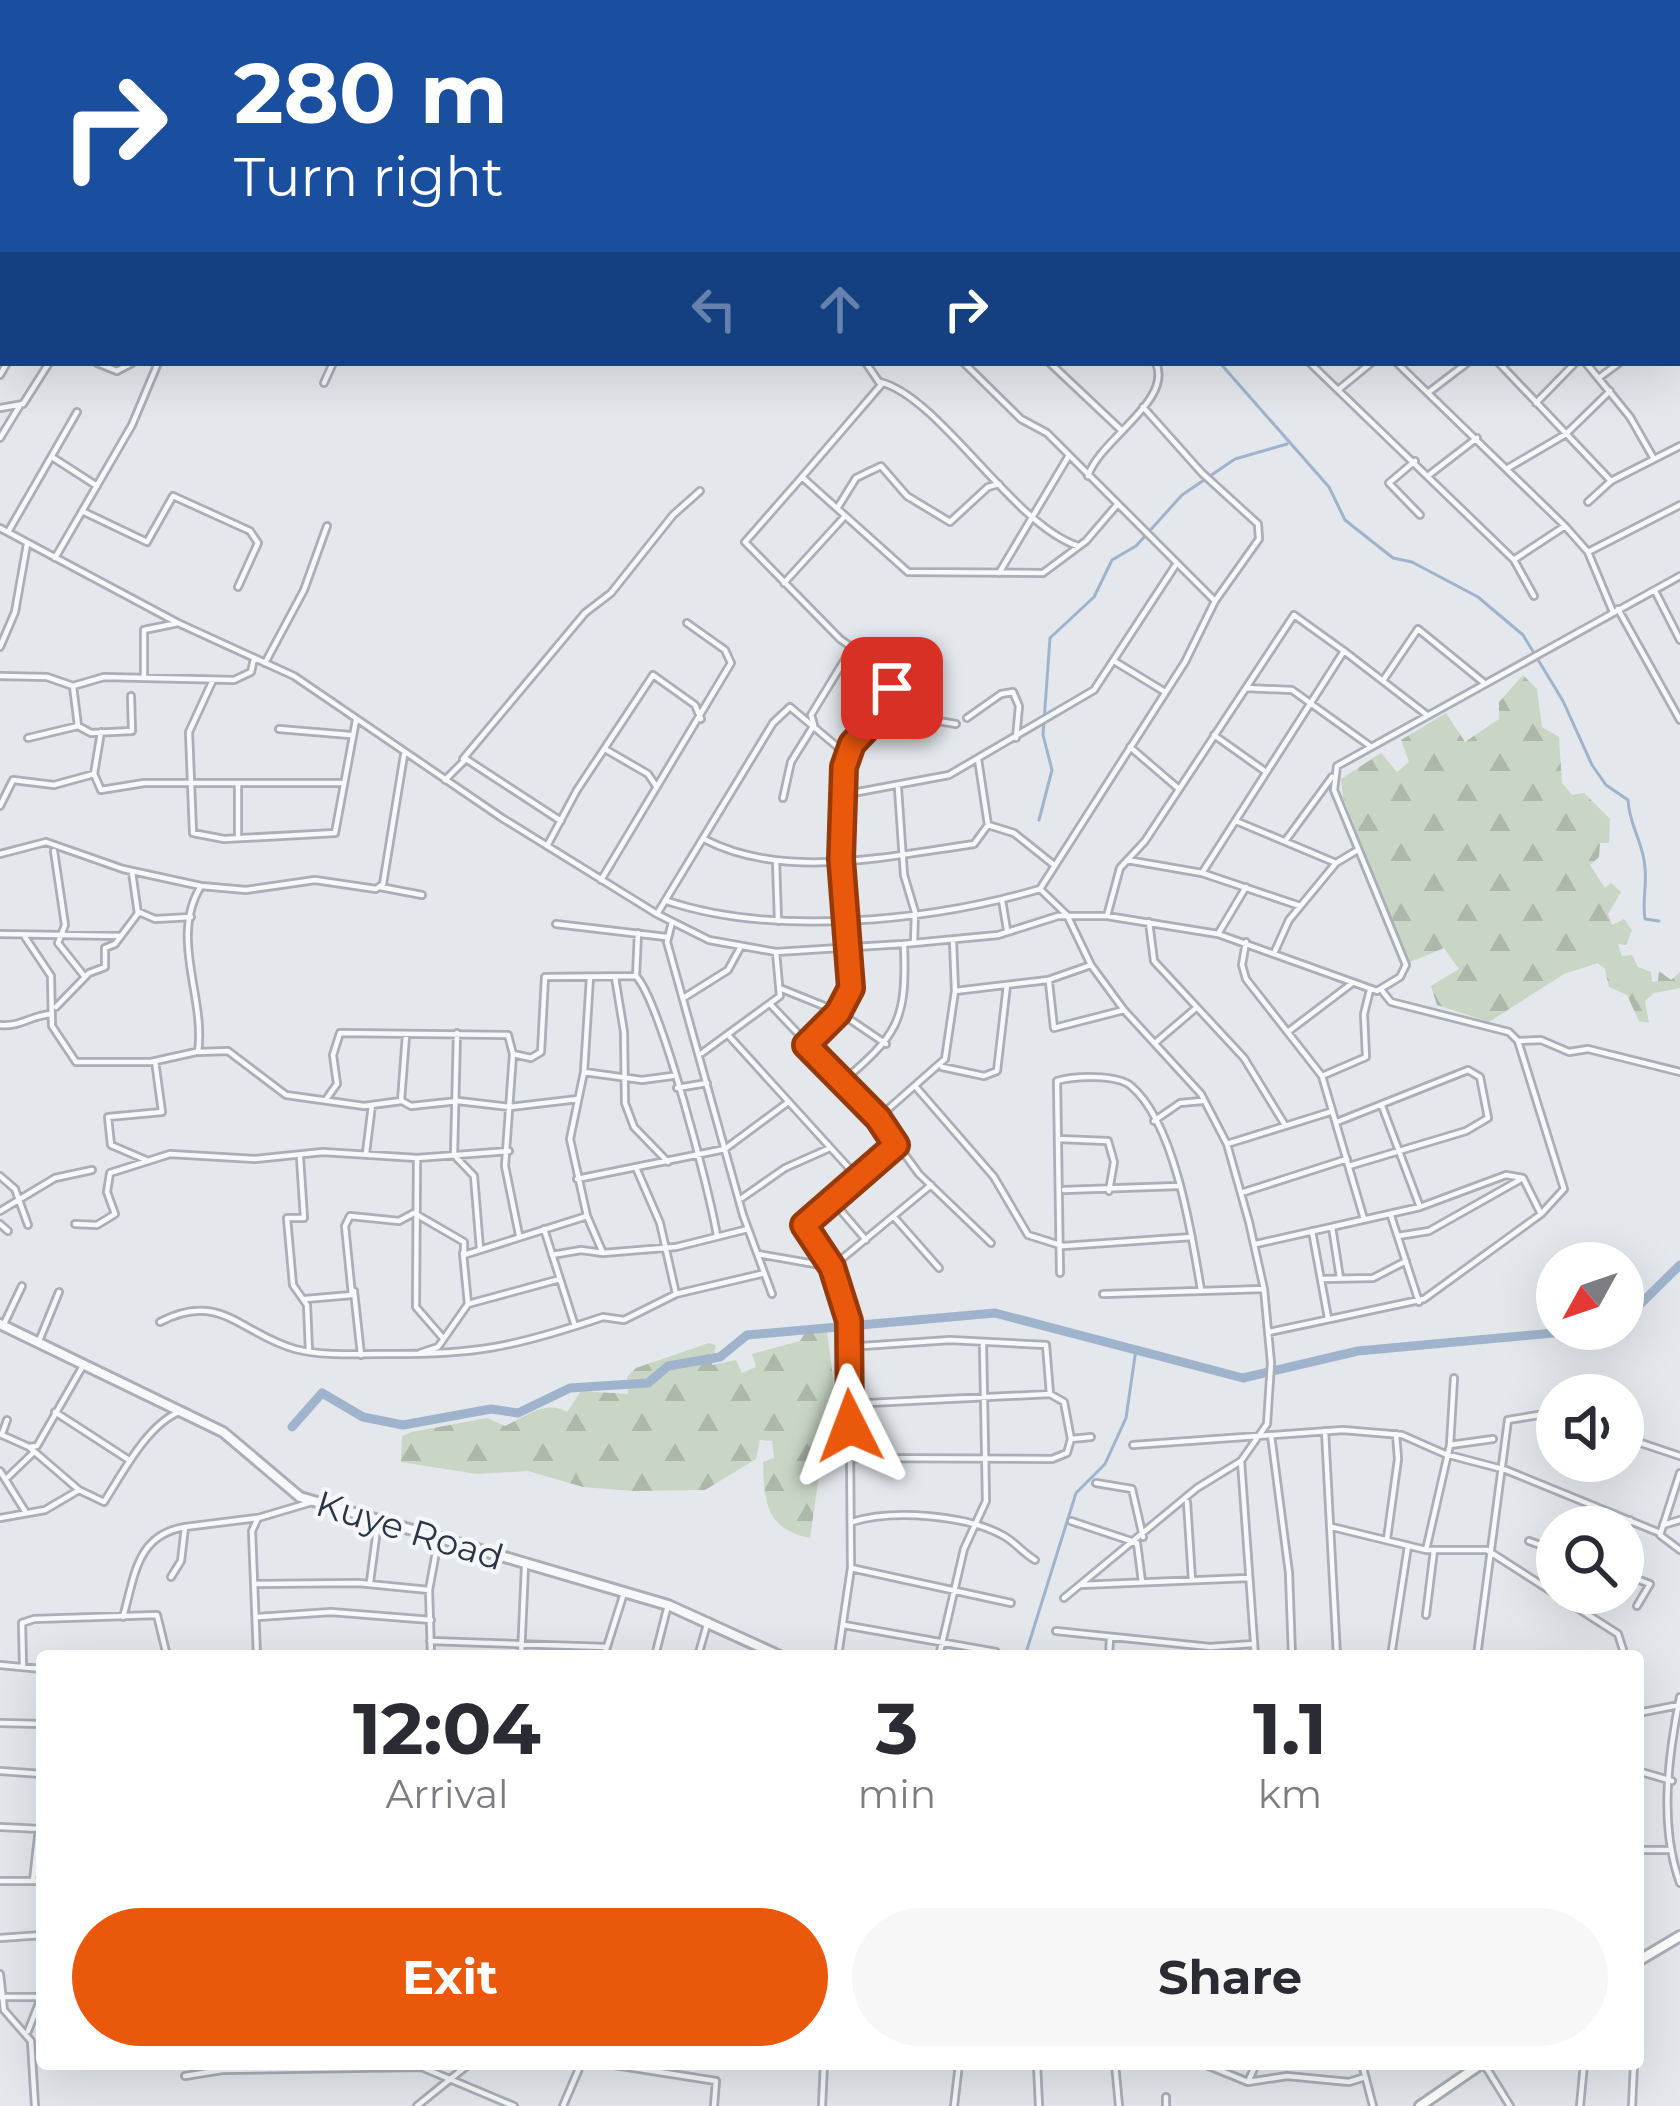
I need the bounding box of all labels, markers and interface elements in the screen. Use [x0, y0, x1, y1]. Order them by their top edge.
text: 280 m [234, 42, 508, 144]
icon: right [36, 48, 192, 204]
text: Turn right [234, 144, 504, 210]
icon: left [681, 276, 747, 342]
icon: ahead [807, 276, 873, 342]
icon: right [933, 276, 999, 342]
pin [841, 637, 943, 739]
icon: arrive [859, 655, 925, 721]
north arrow [1536, 1242, 1644, 1350]
map controls [1536, 1242, 1644, 1614]
position arrow [787, 1363, 913, 1489]
button: sound [1536, 1374, 1644, 1482]
street label: Kuye Road [311, 1481, 509, 1579]
button: search [1536, 1506, 1644, 1614]
text: 12:04 [353, 1684, 541, 1772]
text: 3 [876, 1684, 918, 1772]
text: 1.1 [1253, 1684, 1327, 1772]
text: Arrival [385, 1770, 508, 1818]
text: min [858, 1770, 936, 1818]
text: km [1258, 1770, 1322, 1818]
button: Exit [72, 1908, 828, 2046]
button: Share [852, 1908, 1608, 2046]

